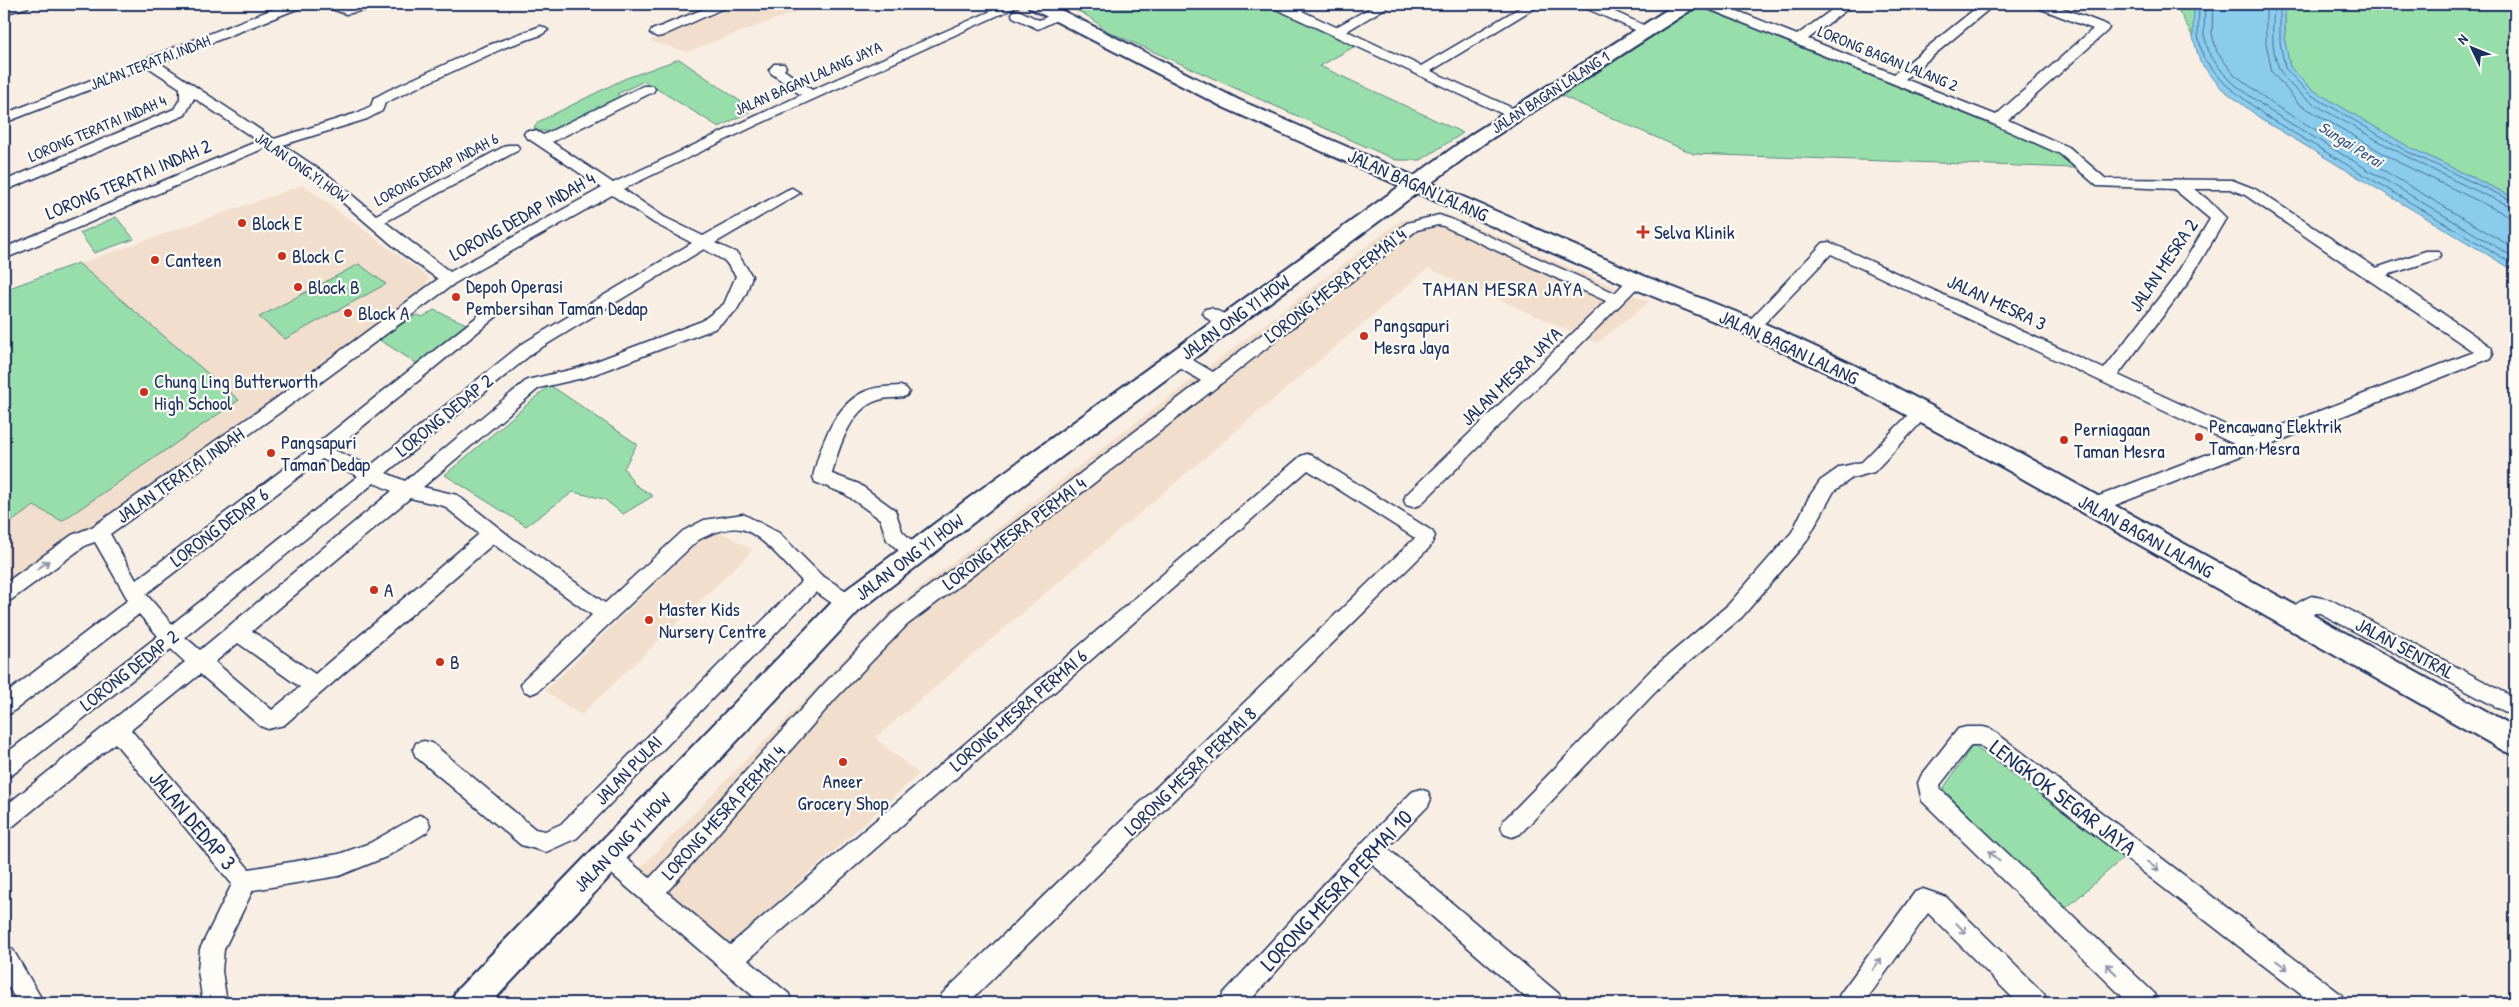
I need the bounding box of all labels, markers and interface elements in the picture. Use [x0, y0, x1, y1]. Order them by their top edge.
street label: LORONG BAGAN LALANG 2 [1815, 20, 1962, 96]
north arrow [2446, 22, 2496, 72]
street label: JALAN TERATAI INDAH [87, 29, 213, 95]
text: N [2453, 29, 2472, 48]
street label: JALAN BAGAN LALANG JAYA [731, 35, 885, 120]
street label: JALAN BAGAN LALANG 1 [1487, 46, 1613, 138]
street label: LORONG TERATAI INDAH 4 [25, 89, 169, 167]
water label: Sungai Perai [2315, 116, 2388, 173]
street label: JALAN ONG YI HOW [251, 127, 353, 207]
street label: LORONG DEDAP INDAH 6 [370, 127, 502, 211]
street label: LORONG TERATAI INDAH 2 [41, 132, 215, 226]
street label: JALAN BAGAN LALANG [1344, 142, 1492, 228]
street label: LORONG DEDAP INDAH 4 [444, 165, 600, 267]
place label: Block E [252, 210, 303, 236]
street label: JALAN MESRA 2 [2122, 213, 2204, 317]
marker: Block E [236, 217, 248, 229]
place label: Selva Klinik [1654, 219, 1735, 245]
street label: LORONG MESRA PERMAI 4 [1259, 221, 1411, 349]
marker: Selva Klinik [1636, 225, 1650, 239]
place label: Block C [292, 243, 344, 269]
place label: Canteen [165, 247, 222, 273]
marker: Block C [276, 250, 288, 262]
marker: Canteen [149, 254, 161, 266]
street label: JALAN ONG YI HOW [1175, 268, 1295, 366]
street label: JALAN MESRA 3 [1943, 268, 2051, 336]
place label: Depoh Operasi Pembersihan Taman Dedap [466, 273, 648, 321]
place label: Block B [308, 274, 360, 300]
district label: TAMAN MESRA JAYA [1422, 275, 1584, 302]
marker: Block B [292, 281, 304, 293]
marker: Depoh Operasi Pembersihan Taman Dedap [450, 291, 462, 303]
place label: Block A [358, 300, 409, 326]
street label: JALAN BAGAN LALANG [1715, 303, 1863, 391]
marker: Block A [342, 307, 354, 319]
place label: Pangsapuri Mesra Jaya [1374, 312, 1450, 360]
street label: JALAN MESRA JAYA [1455, 321, 1567, 431]
marker: Pangsapuri Mesra Jaya [1358, 330, 1370, 342]
place label: Chung Ling Butterworth High School [154, 368, 318, 416]
street label: LORONG DEDAP 2 [390, 368, 498, 462]
marker: Chung Ling Butterworth High School [138, 386, 150, 398]
place label: Pencawang Elektrik Taman Mesra [2209, 413, 2342, 461]
place label: Perniagaan Taman Mesra [2074, 416, 2165, 464]
street label: JALAN TERATAI INDAH [111, 421, 249, 529]
place label: Pangsapuri Taman Dedap [281, 429, 370, 477]
marker: Pencawang Elektrik Taman Mesra [2193, 431, 2205, 443]
marker: Perniagaan Taman Mesra [2058, 434, 2070, 446]
marker: Pangsapuri Taman Dedap [265, 447, 277, 459]
street label: LORONG MESRA PERMAI 4 [937, 470, 1091, 596]
street label: LORONG DEDAP 6 [164, 481, 274, 573]
street label: JALAN BAGAN LALANG [2074, 488, 2218, 584]
street label: JALAN ONG YI HOW [849, 507, 969, 606]
one-way arrow [36, 560, 50, 570]
place label: A [384, 577, 393, 603]
marker: A [368, 584, 380, 596]
place label: Master Kids Nursery Centre [659, 596, 767, 644]
street label: JALAN SENTRAL [2351, 611, 2459, 685]
marker: Master Kids Nursery Centre [643, 614, 655, 626]
street label: LORONG DEDAP 2 [74, 623, 184, 717]
street label: LORONG MESRA PERMAI 6 [944, 643, 1092, 777]
place label: B [450, 649, 460, 675]
marker: B [434, 656, 446, 668]
street label: LORONG MESRA PERMAI 8 [1118, 701, 1262, 841]
street label: JALAN PULAI [588, 729, 668, 811]
street label: LENGKOK SEGAR JAYA [1984, 732, 2143, 862]
street label: LORONG MESRA PERMAI 4 [655, 739, 791, 885]
marker: Aneer Grocery Shop [837, 756, 849, 768]
street label: JALAN DEDAP 3 [142, 764, 244, 876]
place label: Aneer Grocery Shop [797, 768, 889, 816]
street label: JALAN ONG YI HOW [568, 786, 677, 898]
street label: LORONG MESRA PERMAI 10 [1253, 803, 1419, 977]
one-way arrow [1988, 850, 2000, 862]
one-way arrow [2146, 861, 2160, 871]
one-way arrow [1955, 922, 1967, 935]
one-way arrow [1872, 957, 1882, 971]
one-way arrow [2275, 960, 2289, 970]
one-way arrow [2104, 963, 2117, 975]

